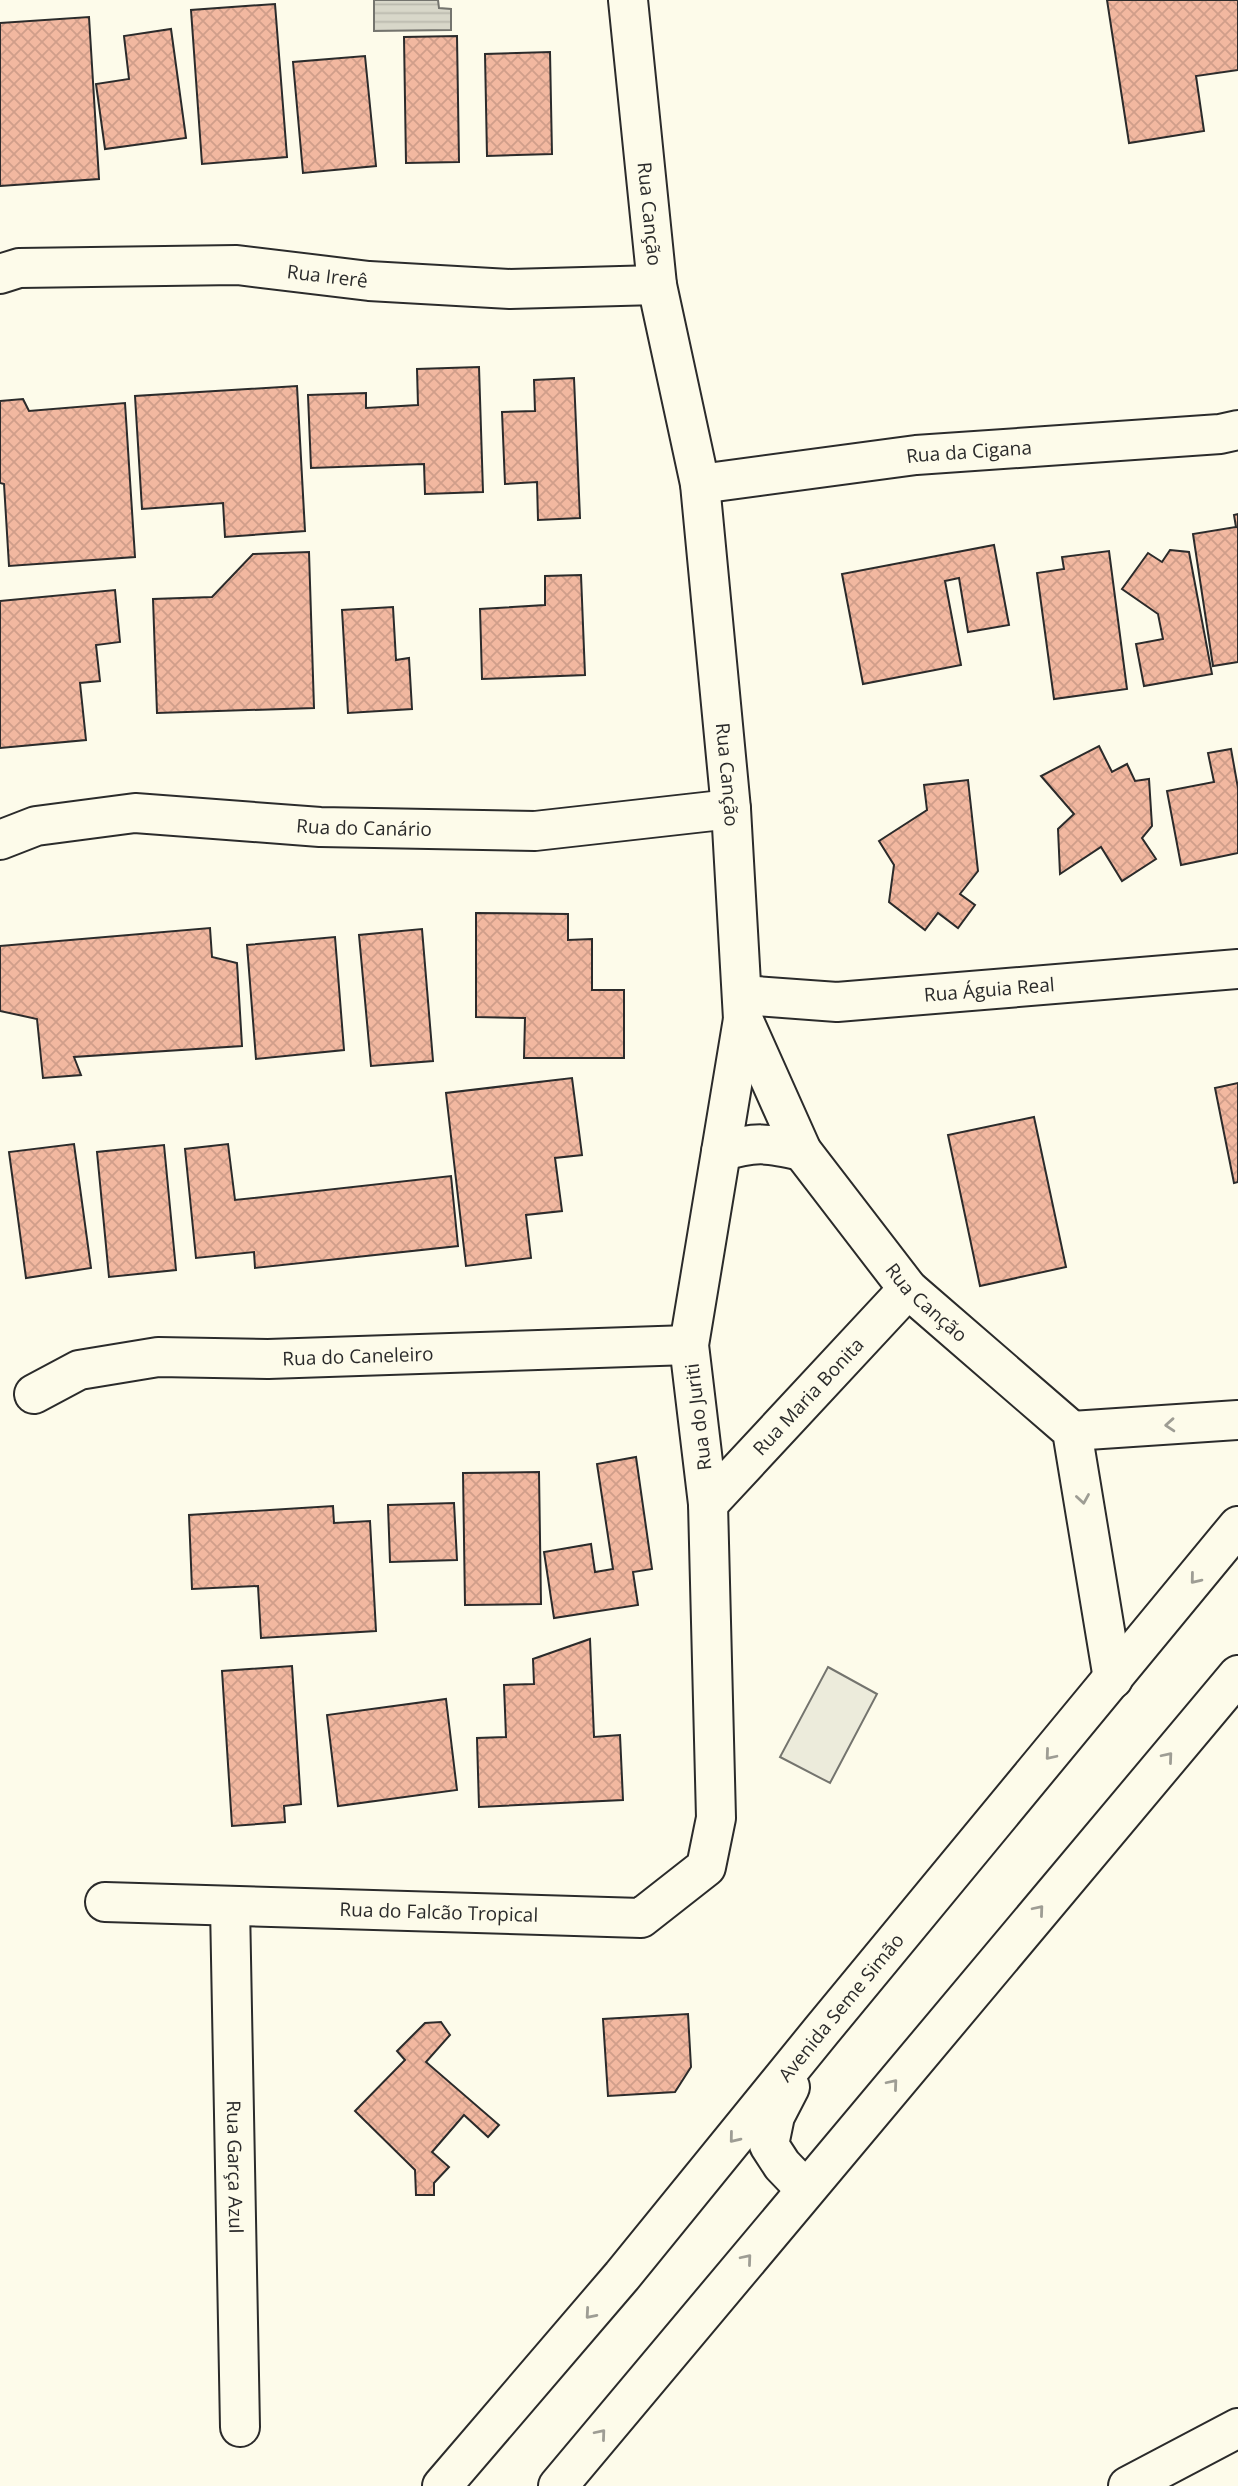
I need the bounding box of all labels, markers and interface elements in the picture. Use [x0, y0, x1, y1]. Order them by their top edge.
street label: Rua Canção [632, 161, 668, 267]
street label: Rua Irerê [286, 258, 369, 294]
street label: Rua da Cigana [904, 434, 1033, 469]
street label: Rua Canção [710, 722, 745, 827]
street label: Rua do Canário [295, 812, 432, 842]
street label: Rua Águia Real [923, 971, 1056, 1008]
street label: Rua Canção [880, 1258, 973, 1348]
street label: Rua Maria Bonita [747, 1332, 869, 1461]
street label: Rua do Caneleiro [282, 1341, 434, 1372]
street label: Rua do Juriti [679, 1362, 717, 1472]
one-way arrow [1164, 1417, 1175, 1432]
one-way arrow [1075, 1493, 1090, 1505]
one-way arrow [1190, 1571, 1203, 1584]
one-way arrow [1046, 1746, 1058, 1759]
one-way arrow [1160, 1753, 1172, 1766]
street label: Rua do Falcão Tropical [339, 1896, 539, 1928]
one-way arrow [1031, 1905, 1043, 1918]
street label: Avenida Seme Simão [772, 1928, 910, 2087]
one-way arrow [885, 2080, 897, 2093]
street label: Rua Garça Azul [221, 2100, 249, 2234]
one-way arrow [730, 2131, 743, 2143]
one-way arrow [739, 2254, 751, 2267]
one-way arrow [586, 2306, 598, 2319]
one-way arrow [593, 2429, 606, 2441]

